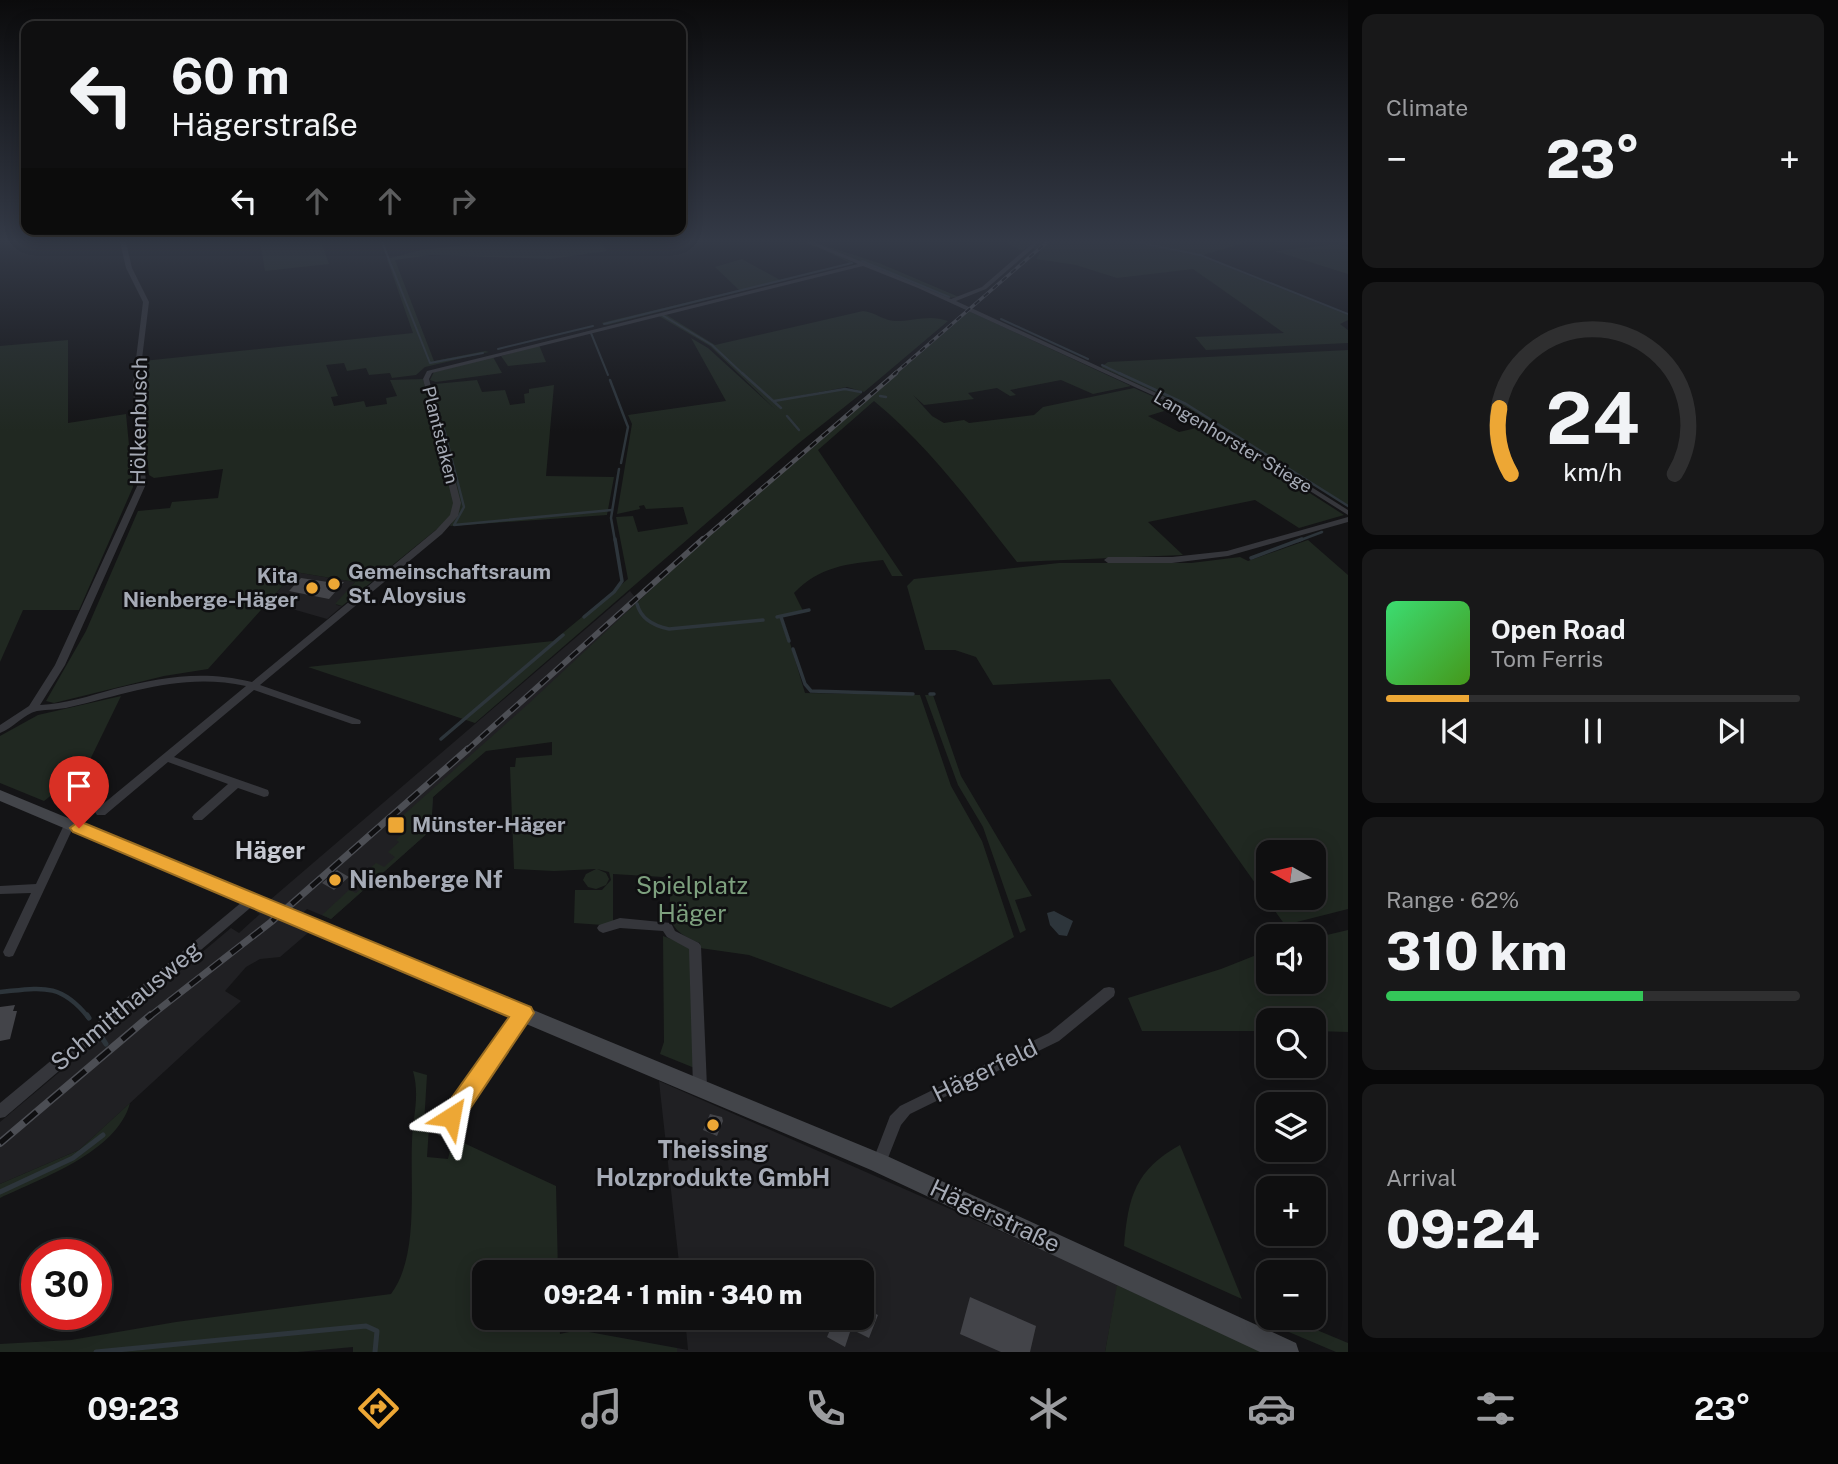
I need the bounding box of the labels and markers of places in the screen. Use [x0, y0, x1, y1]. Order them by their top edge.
place label: Gemeinschaftsraum St. Aloysius [348, 559, 551, 608]
place label: Kita Nienberge-Häger [123, 563, 298, 612]
marker: Gemeinschaftsraum St. Aloysius [326, 576, 342, 592]
marker: Kita Nienberge-Häger [304, 580, 320, 596]
pin [49, 756, 109, 828]
place label: Münster-Häger [412, 812, 566, 837]
marker: Münster-Häger [386, 815, 406, 835]
place label: Nienberge Nf [349, 865, 503, 893]
marker: Nienberge Nf [327, 872, 343, 888]
marker: Theissing Holzprodukte GmbH [705, 1117, 721, 1133]
place label: Theissing Holzprodukte GmbH [596, 1135, 830, 1191]

